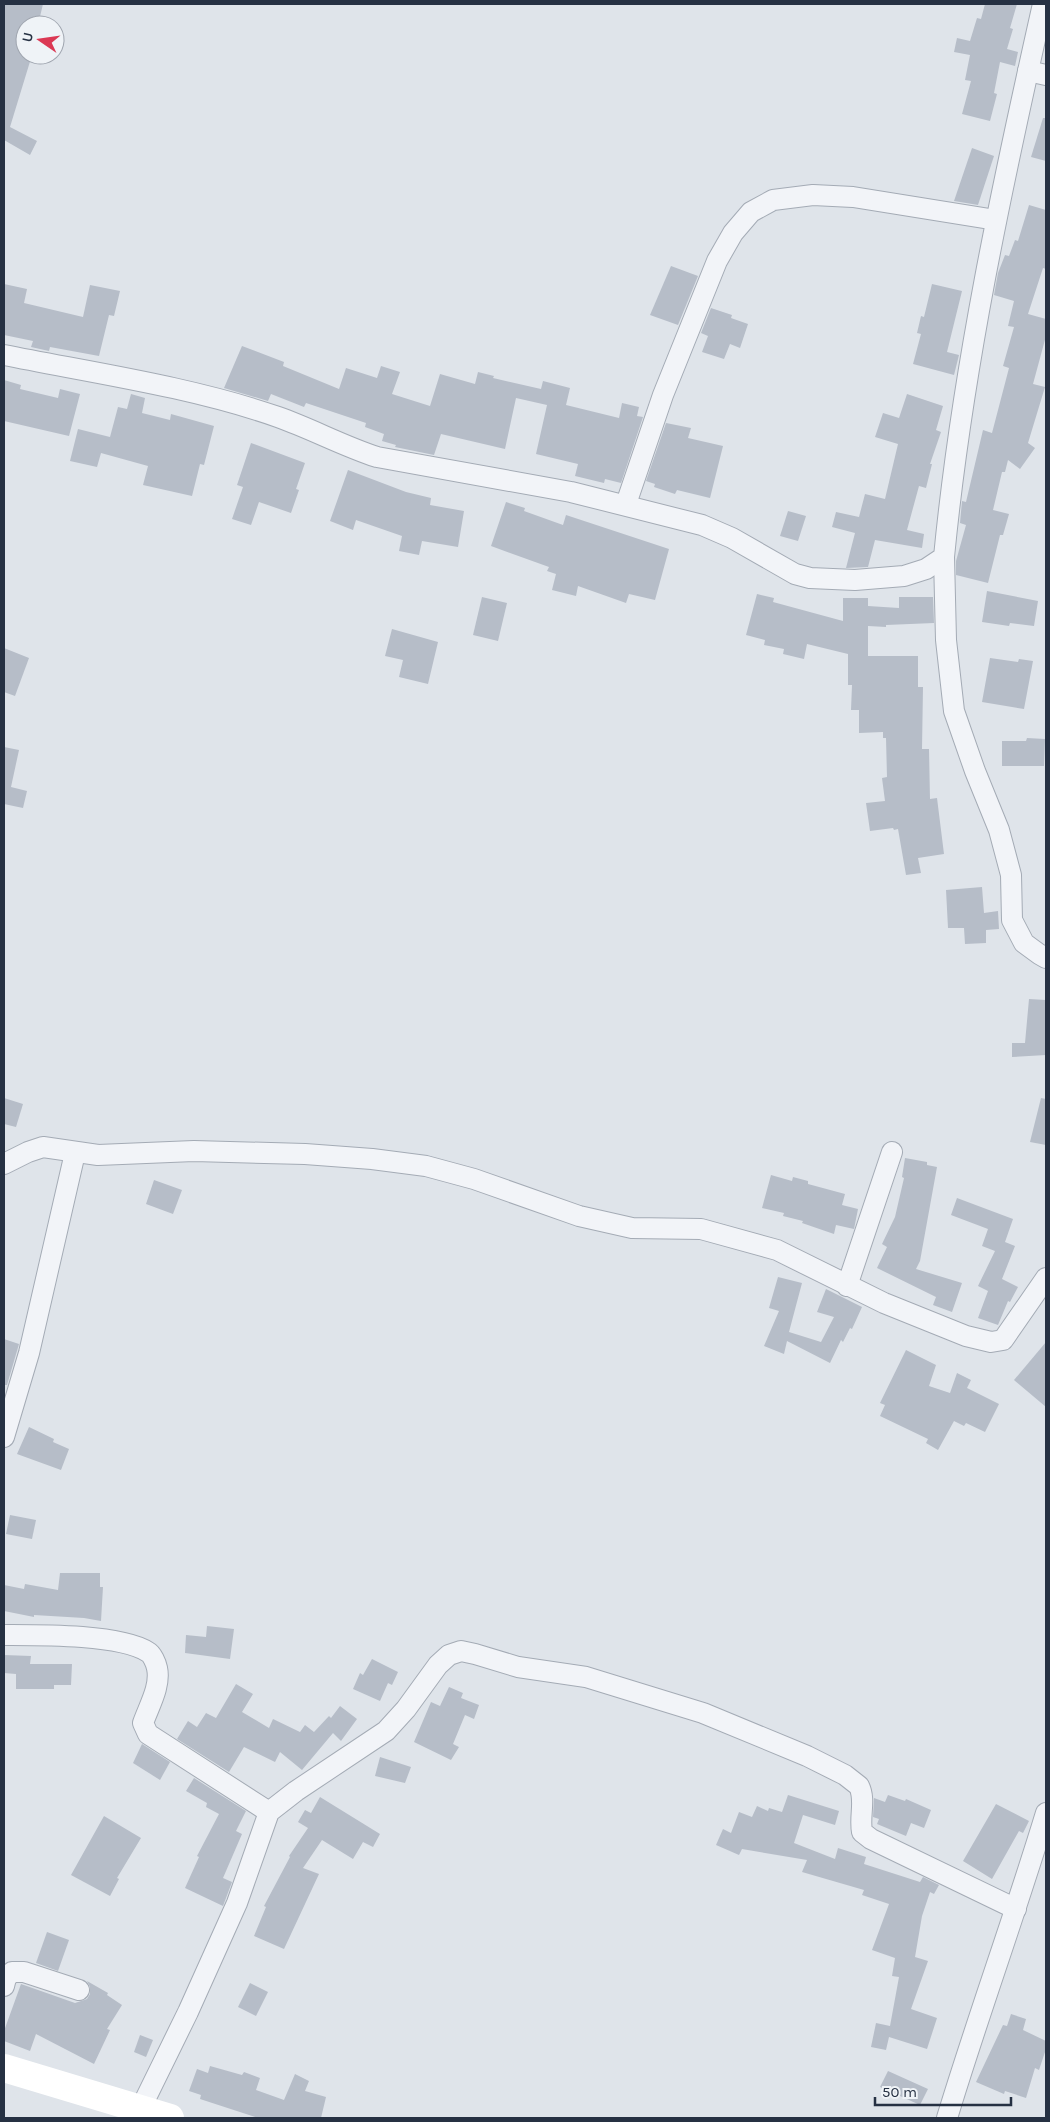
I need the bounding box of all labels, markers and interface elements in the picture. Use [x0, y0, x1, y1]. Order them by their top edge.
north arrow [15, 15, 65, 65]
text: U [18, 31, 37, 44]
scale bar [875, 2074, 1011, 2106]
text: 50 m [882, 2083, 917, 2101]

